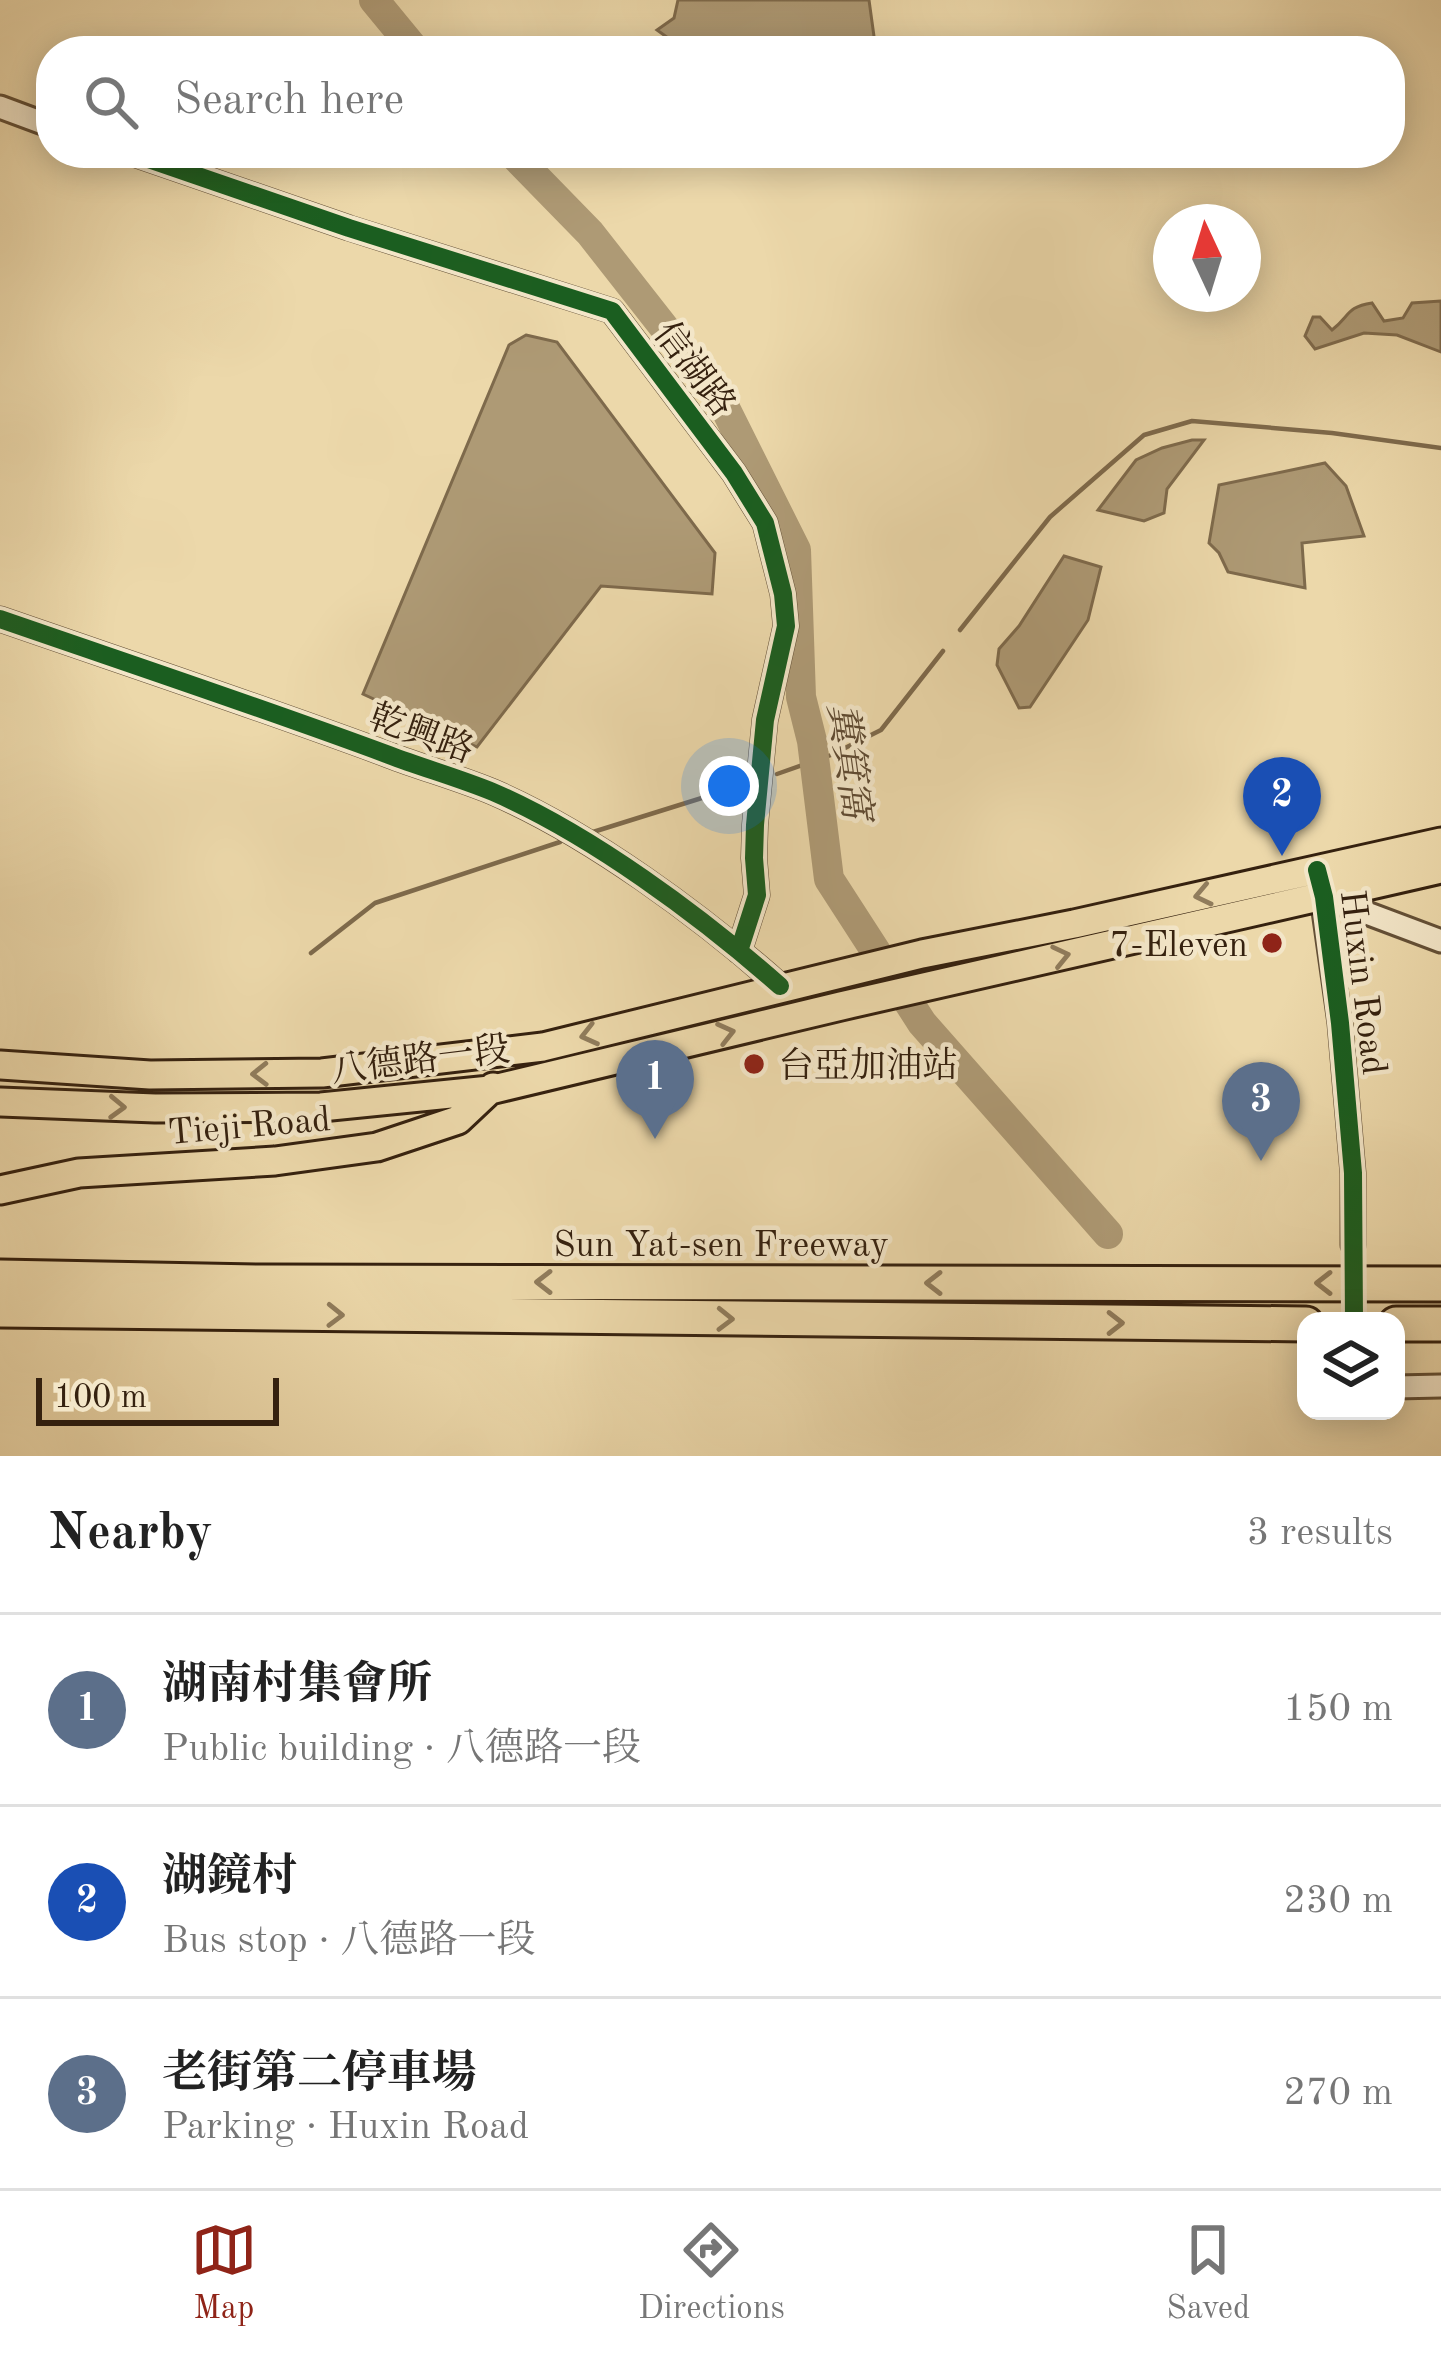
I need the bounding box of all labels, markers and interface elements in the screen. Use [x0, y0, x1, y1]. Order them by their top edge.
search box [36, 36, 1405, 168]
icon: search [78, 69, 144, 135]
text: Search here [174, 79, 404, 124]
north arrow [1153, 204, 1261, 312]
street label: 信湖路 [646, 314, 743, 424]
street label: 乾興路 [364, 697, 479, 771]
water label: 糞箕窩 [820, 700, 880, 828]
your location [699, 756, 759, 816]
pin: 2 [1243, 757, 1321, 856]
one-way arrow [1193, 882, 1213, 907]
street label: Huxin Road [1332, 888, 1390, 1077]
place label: 7-Eleven [1109, 929, 1248, 965]
marker: 7-Eleven [1259, 930, 1285, 956]
one-way arrow [1051, 944, 1071, 969]
one-way arrow [580, 1021, 600, 1046]
one-way arrow [716, 1022, 736, 1047]
street label: 八德路一段 [328, 1029, 512, 1091]
pin: 1 [616, 1040, 694, 1139]
place label: 台亞加油站 [778, 1046, 958, 1086]
marker: 台亞加油站 [741, 1051, 767, 1077]
one-way arrow [250, 1061, 268, 1087]
pin: 3 [1222, 1062, 1300, 1161]
one-way arrow [108, 1094, 127, 1120]
street label: Tieji Road [166, 1103, 332, 1153]
street label: Sun Yat-sen Freeway [553, 1229, 889, 1265]
one-way arrow [534, 1269, 552, 1295]
one-way arrow [924, 1270, 942, 1296]
one-way arrow [1314, 1270, 1332, 1296]
one-way arrow [326, 1302, 345, 1328]
one-way arrow [716, 1306, 735, 1332]
one-way arrow [1107, 1310, 1125, 1336]
map controls [1297, 1312, 1405, 1420]
button: layers [1297, 1312, 1405, 1420]
scale bar [36, 1372, 279, 1425]
text: 100 m [54, 1382, 147, 1415]
text: Nearby [48, 1509, 213, 1560]
text: 3 results [1247, 1514, 1393, 1553]
text: 湖南村集會所 [162, 1664, 432, 1709]
text: 1 [76, 1690, 98, 1729]
text: 150 m [1283, 1690, 1393, 1729]
text: Public building · 八德路一段 [162, 1730, 641, 1769]
text: 湖鏡村 [162, 1856, 297, 1901]
text: 2 [76, 1882, 98, 1921]
text: 230 m [1283, 1882, 1393, 1921]
text: Bus stop · 八德路一段 [162, 1922, 535, 1961]
text: 老街第二停車場 [162, 2053, 477, 2098]
text: 3 [76, 2074, 98, 2113]
text: 270 m [1283, 2074, 1393, 2113]
text: Parking · Huxin Road [162, 2108, 529, 2147]
tab: Map [191, 2217, 257, 2330]
tab: Directions [638, 2217, 785, 2330]
tab: Saved [1166, 2217, 1250, 2330]

